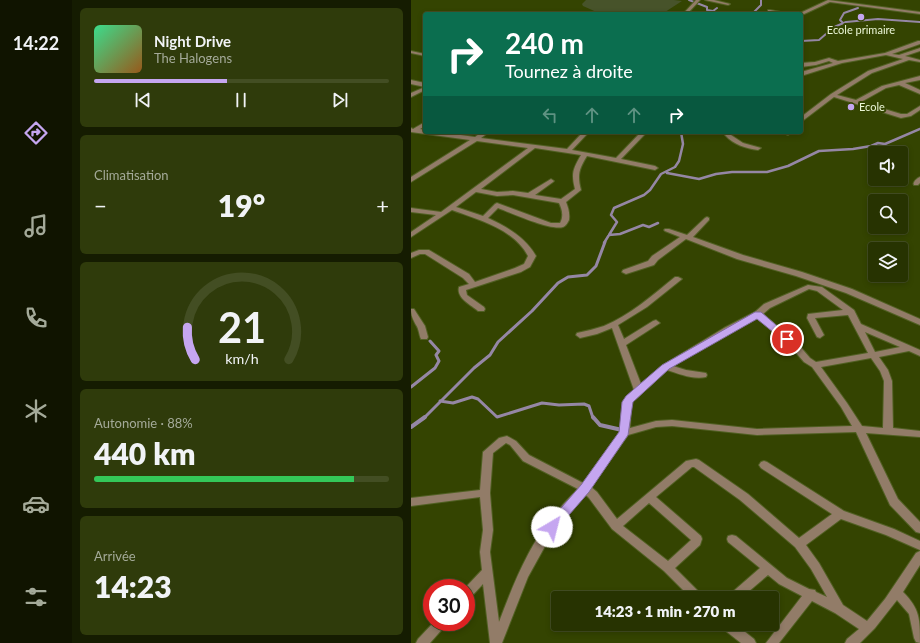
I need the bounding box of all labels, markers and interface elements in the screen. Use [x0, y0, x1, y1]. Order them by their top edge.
marker: Ecole primaire [856, 12, 866, 22]
place label: Ecole primaire [827, 23, 895, 36]
text: 240 m [505, 26, 584, 60]
icon: right [439, 28, 491, 80]
text: 14:22 [13, 32, 59, 54]
text: Night Drive [154, 32, 231, 50]
text: The Halogens [154, 50, 232, 66]
text: Tournez à droite [505, 60, 633, 82]
icon: previous [132, 89, 154, 111]
icon: pause [230, 89, 252, 111]
icon: next [329, 89, 351, 111]
place label: Ecole [859, 100, 885, 113]
marker: Ecole [846, 102, 856, 112]
icon: left [539, 104, 561, 126]
icon: ahead [581, 104, 603, 126]
icon: ahead [623, 104, 645, 126]
icon: right [665, 104, 687, 126]
icon: directions [22, 119, 50, 147]
map controls [868, 146, 908, 282]
button: sound [868, 146, 908, 186]
text: Climatisation [94, 167, 169, 183]
text: 19° [218, 187, 265, 223]
text: − [94, 192, 107, 219]
text: + [376, 192, 389, 219]
button: search [868, 194, 908, 234]
icon: music [22, 212, 50, 240]
button: layers [868, 242, 908, 282]
text: 21 [217, 301, 266, 351]
icon: phone [22, 304, 50, 332]
pin [770, 322, 804, 356]
icon: arrive [776, 328, 798, 350]
text: km/h [225, 349, 258, 366]
icon: climate [22, 397, 50, 425]
text: Autonomie · 88% [94, 415, 193, 431]
text: 440 km [94, 435, 195, 471]
icon: car [22, 490, 50, 518]
position arrow [531, 506, 573, 548]
text: Arrivée [94, 548, 136, 564]
text: 14:23 [94, 568, 172, 604]
speed limit sign: 30 [423, 579, 475, 631]
icon: filters [22, 583, 50, 611]
text: 14:23 · 1 min · 270 m [594, 602, 736, 620]

